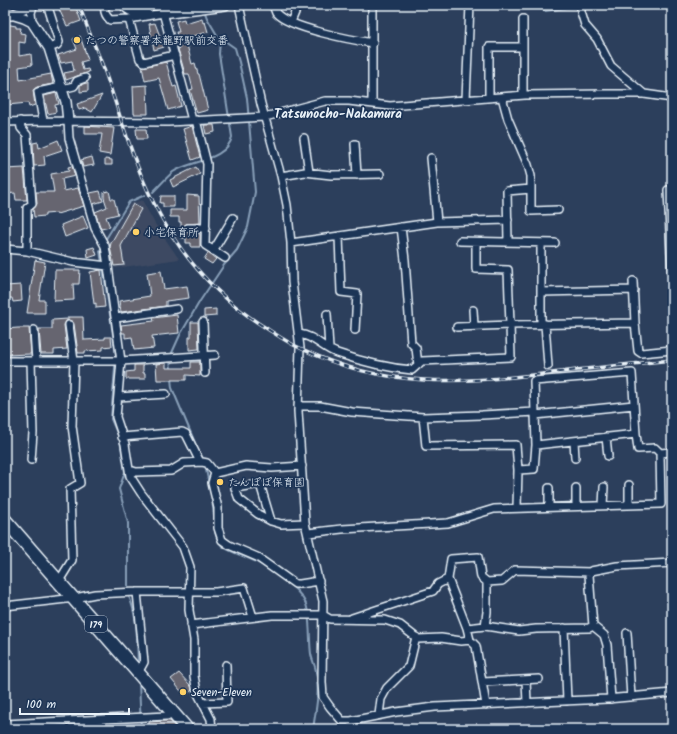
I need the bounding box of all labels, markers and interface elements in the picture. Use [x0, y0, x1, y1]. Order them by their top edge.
place label: たつの警察署本龍野駅前交番 [85, 32, 228, 50]
marker: たつの警察署本龍野駅前交番 [72, 35, 82, 45]
district label: Tatsunocho-Nakamura [274, 104, 402, 125]
place label: 小宅保育所 [144, 224, 199, 242]
marker: 小宅保育所 [131, 227, 141, 237]
place label: たんぽぽ保育園 [228, 474, 305, 492]
marker: たんぽぽ保育園 [215, 477, 225, 487]
road number: 179 [85, 616, 107, 632]
place label: Seven-Eleven [191, 684, 252, 702]
marker: Seven-Eleven [178, 687, 188, 697]
scale bar [20, 690, 129, 716]
text: 100 m [26, 695, 57, 714]

